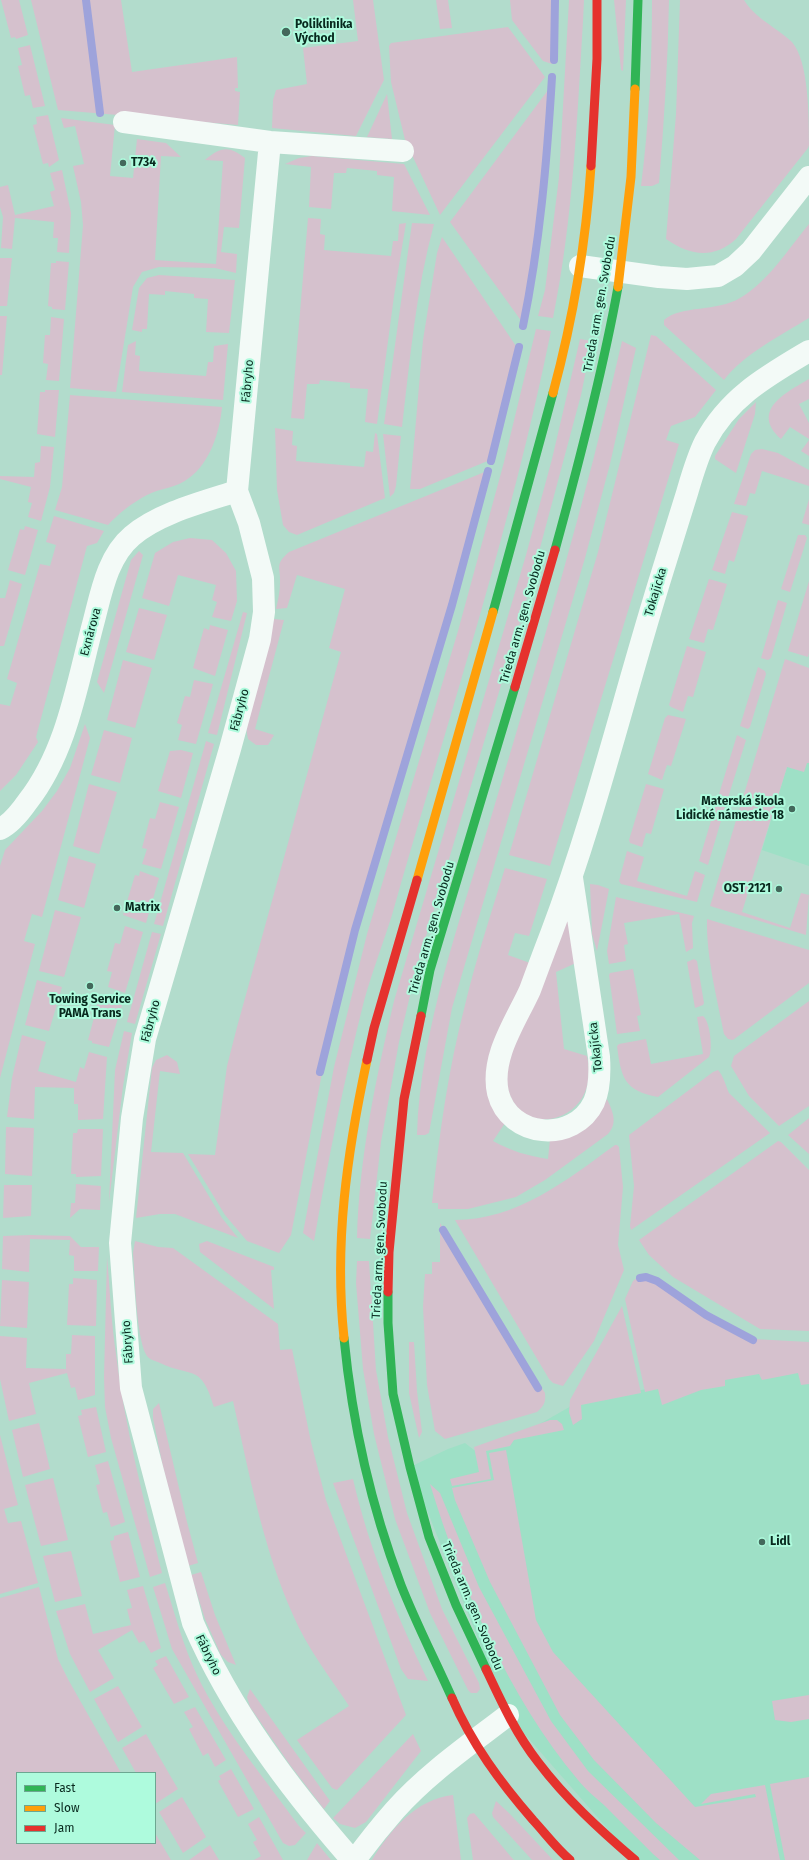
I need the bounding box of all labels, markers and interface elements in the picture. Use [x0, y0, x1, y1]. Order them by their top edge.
place label: Poliklinika Východ [295, 18, 353, 46]
marker: Poliklinika Východ [280, 26, 292, 38]
place label: T734 [131, 156, 156, 170]
marker: T734 [118, 158, 128, 168]
street label: Trieda arm. gen. Svobodu [581, 235, 619, 373]
street label: Fábryho [239, 359, 257, 403]
street label: Trieda arm. gen. Svobodu [497, 549, 549, 685]
street label: Tokajícka [642, 566, 670, 618]
street label: Exnárova [78, 606, 104, 658]
street label: Fábryho [227, 687, 253, 733]
place label: Materská škola Lidické námestie 18 [676, 795, 784, 823]
marker: Materská škola Lidické námestie 18 [787, 804, 797, 814]
street label: Trieda arm. gen. Svobodu [406, 860, 458, 996]
place label: OST 2121 [724, 882, 771, 896]
marker: OST 2121 [774, 884, 784, 894]
place label: Matrix [125, 901, 160, 915]
marker: Matrix [112, 903, 122, 913]
marker: Towing Service PAMA Trans [85, 981, 95, 991]
place label: Towing Service PAMA Trans [49, 993, 131, 1021]
street label: Fábryho [138, 998, 164, 1044]
street label: Tokajícka [586, 1021, 606, 1073]
street label: Trieda arm. gen. Svobodu [369, 1181, 391, 1319]
street label: Fábryho [119, 1320, 137, 1364]
place label: Lidl [770, 1535, 790, 1549]
marker: Lidl [757, 1537, 767, 1547]
street label: Trieda arm. gen. Svobodu [438, 1540, 506, 1672]
street label: Fábryho [192, 1632, 224, 1678]
legend [16, 1772, 156, 1844]
text: Fast [54, 1781, 76, 1795]
text: Slow [54, 1801, 80, 1815]
text: Jam [54, 1821, 74, 1835]

